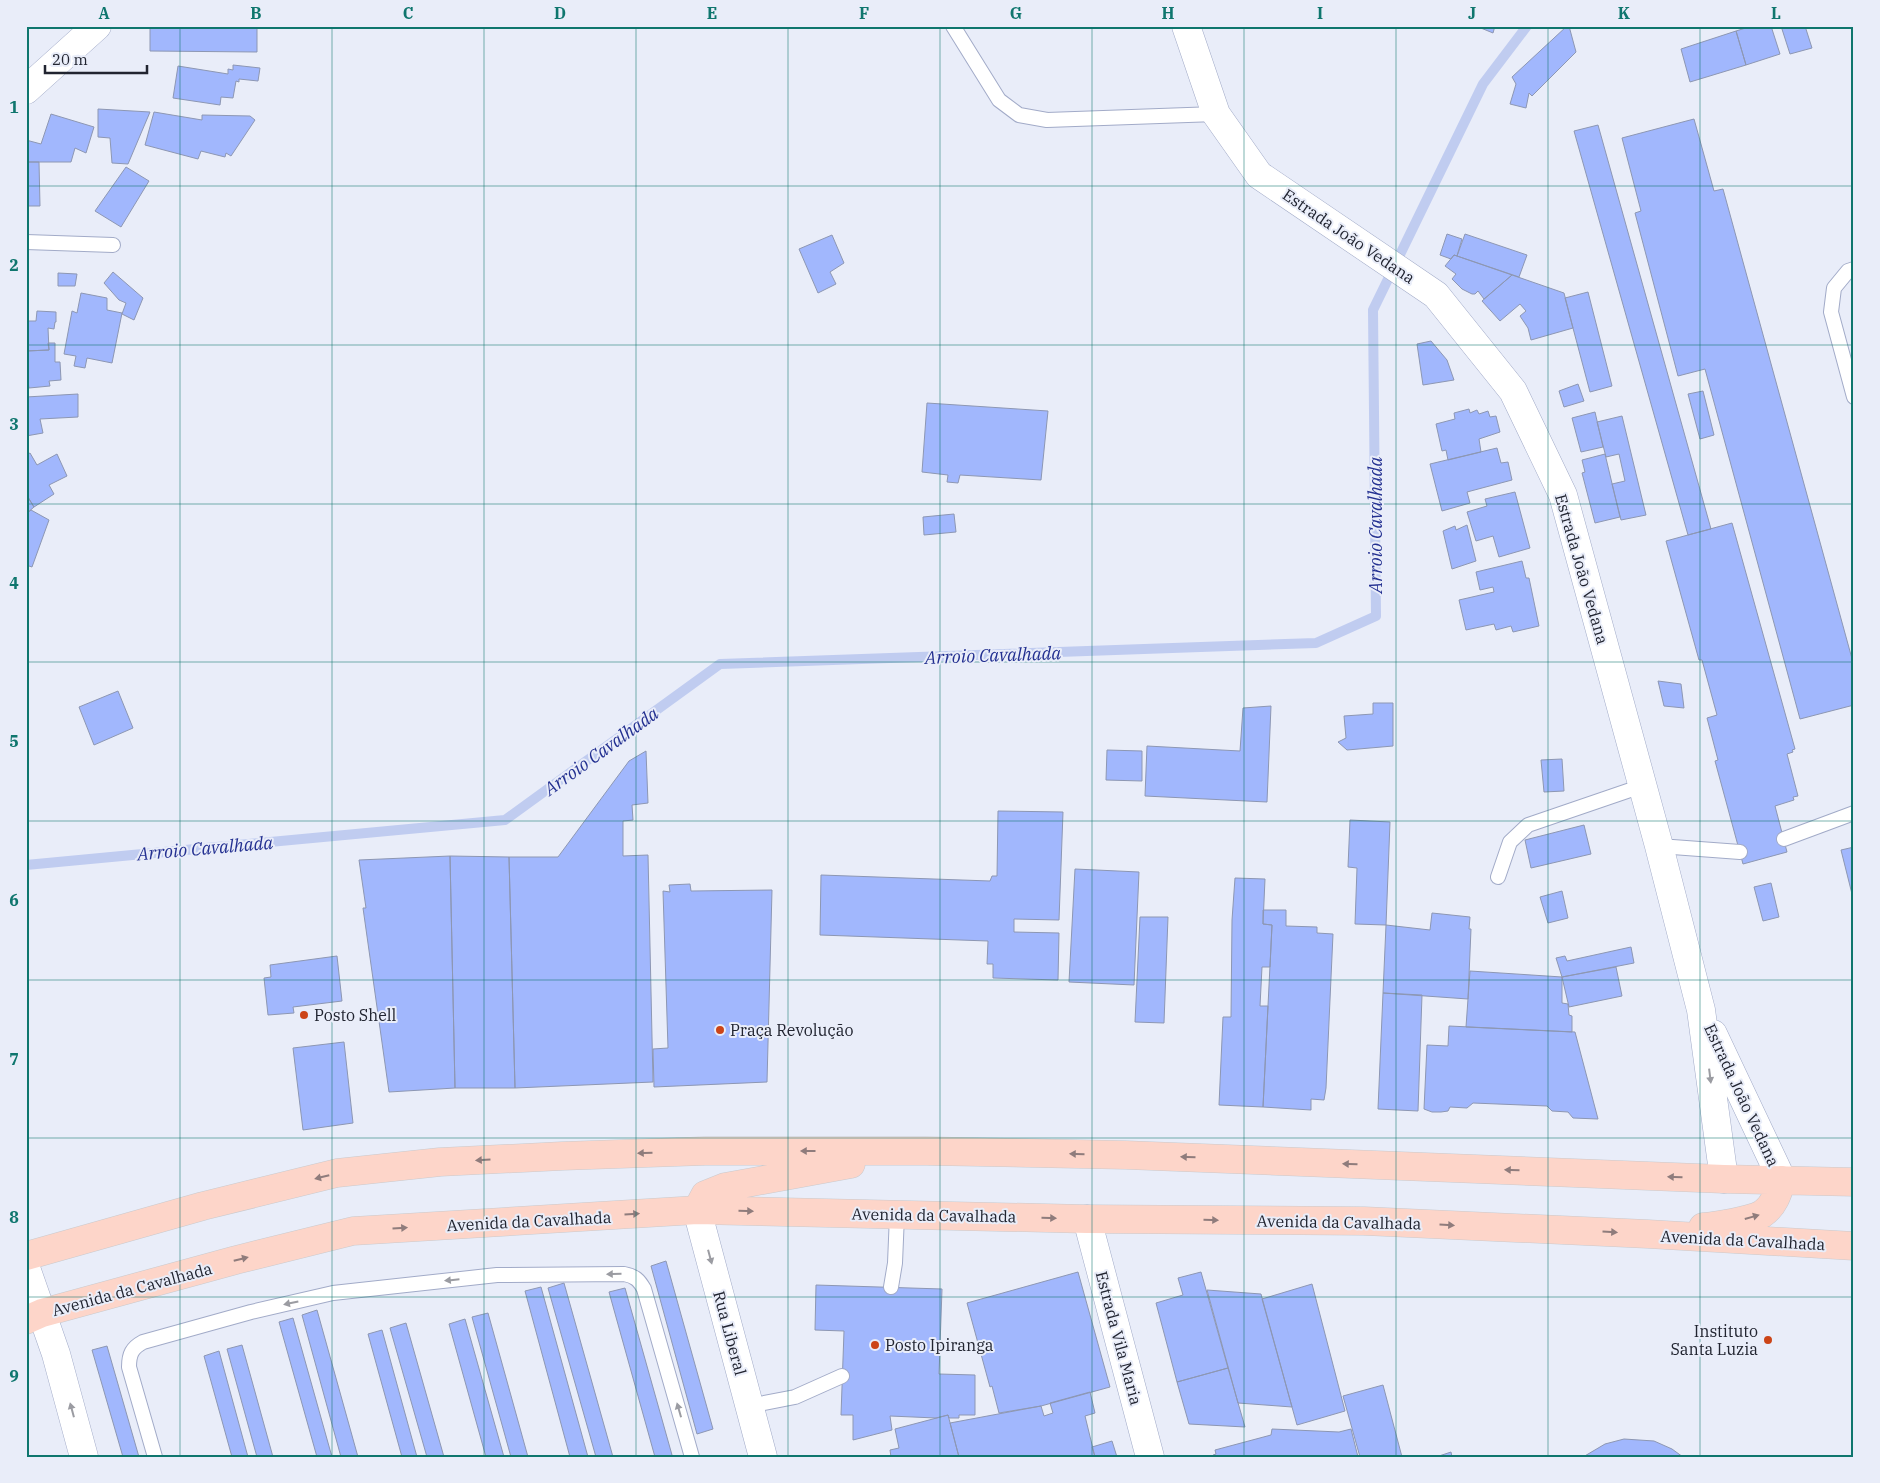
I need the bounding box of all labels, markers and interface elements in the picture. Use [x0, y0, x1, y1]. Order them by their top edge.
text: A [98, 3, 110, 23]
text: B [250, 3, 262, 23]
text: C [403, 3, 413, 23]
text: D [554, 3, 566, 23]
text: E [707, 3, 717, 23]
text: F [859, 3, 869, 23]
text: G [1010, 3, 1022, 23]
text: H [1162, 3, 1175, 23]
text: I [1317, 3, 1323, 23]
text: J [1468, 3, 1476, 23]
text: K [1618, 3, 1631, 23]
text: L [1771, 3, 1781, 23]
scale bar [45, 42, 148, 74]
text: 20 m [52, 50, 88, 69]
text: 1 [9, 97, 19, 117]
street label: Estrada João Vedana [1279, 184, 1419, 288]
text: 2 [9, 255, 19, 275]
text: 3 [9, 414, 19, 434]
water label: Arroio Cavalhada [1364, 457, 1387, 594]
street label: Estrada João Vedana [1551, 492, 1613, 647]
text: 4 [9, 573, 19, 593]
water label: Arroio Cavalhada [923, 641, 1062, 669]
water label: Arroio Cavalhada [538, 702, 663, 801]
text: 5 [9, 731, 19, 751]
water label: Arroio Cavalhada [135, 831, 274, 865]
text: 6 [9, 890, 19, 910]
place label: Posto Shell [314, 1005, 397, 1025]
marker: Posto Shell [298, 1009, 310, 1021]
place label: Praça Revolução [730, 1020, 854, 1040]
street label: Estrada João Vedana [1700, 1020, 1784, 1170]
marker: Praça Revolução [714, 1024, 726, 1036]
text: 7 [9, 1049, 19, 1069]
one-way arrow [1706, 1068, 1714, 1084]
one-way arrow [799, 1147, 815, 1155]
one-way arrow [637, 1149, 653, 1157]
one-way arrow [1069, 1150, 1085, 1158]
one-way arrow [1179, 1153, 1195, 1161]
one-way arrow [475, 1156, 491, 1164]
one-way arrow [1342, 1159, 1358, 1167]
one-way arrow [1504, 1166, 1520, 1174]
one-way arrow [314, 1173, 329, 1181]
one-way arrow [1667, 1173, 1683, 1181]
street label: Avenida da Cavalhada [851, 1204, 1017, 1226]
text: 8 [9, 1207, 19, 1227]
street label: Avenida da Cavalhada [446, 1207, 612, 1235]
one-way arrow [738, 1207, 754, 1215]
one-way arrow [624, 1210, 640, 1218]
street label: Avenida da Cavalhada [1256, 1211, 1422, 1233]
one-way arrow [1744, 1212, 1759, 1220]
one-way arrow [1041, 1214, 1057, 1222]
one-way arrow [1203, 1216, 1219, 1224]
one-way arrow [1439, 1221, 1455, 1229]
one-way arrow [392, 1224, 408, 1232]
street label: Avenida da Cavalhada [1660, 1226, 1826, 1254]
one-way arrow [1602, 1228, 1618, 1236]
one-way arrow [706, 1250, 714, 1265]
one-way arrow [233, 1255, 248, 1263]
street label: Avenida da Cavalhada [50, 1258, 215, 1320]
street label: Estrada Vila Maria [1092, 1269, 1147, 1407]
one-way arrow [606, 1270, 622, 1278]
one-way arrow [443, 1276, 459, 1284]
street label: Rua Liberal [709, 1289, 751, 1378]
one-way arrow [284, 1299, 299, 1307]
place label: Instituto Santa Luzia [1670, 1321, 1758, 1359]
marker: Instituto Santa Luzia [1762, 1334, 1774, 1346]
place label: Posto Ipiranga [885, 1335, 994, 1355]
marker: Posto Ipiranga [869, 1339, 881, 1351]
text: 9 [9, 1366, 19, 1386]
one-way arrow [67, 1402, 75, 1417]
one-way arrow [674, 1402, 682, 1417]

